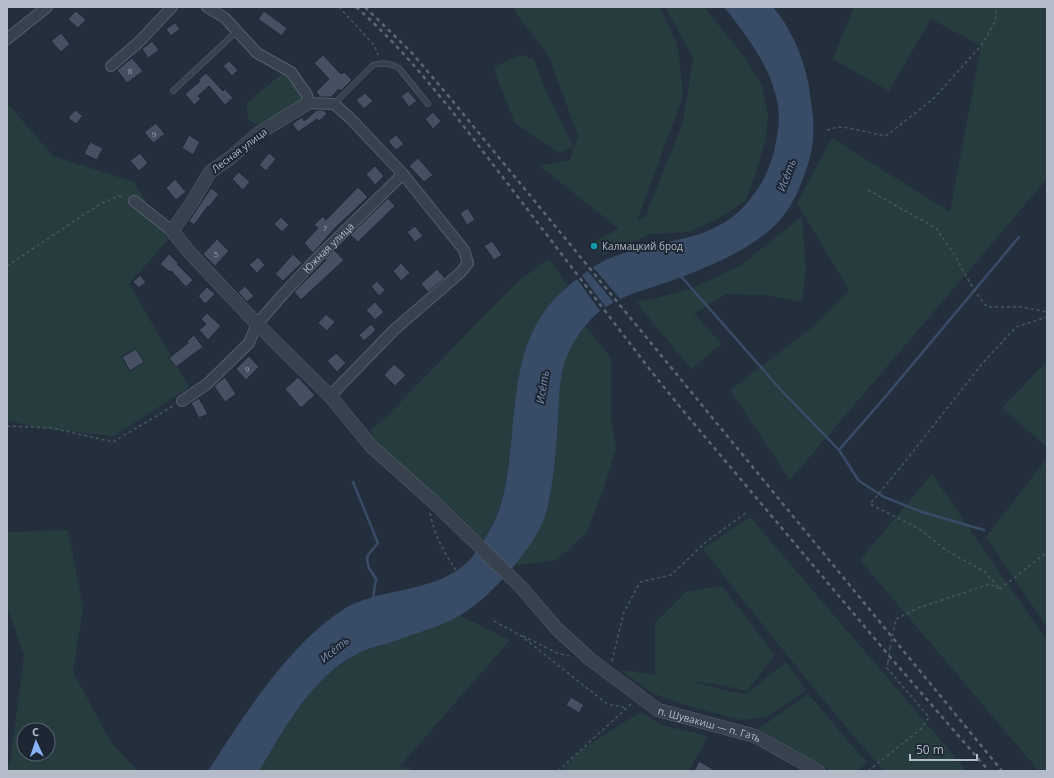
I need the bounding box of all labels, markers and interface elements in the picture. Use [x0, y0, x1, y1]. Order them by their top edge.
house number: 8 [128, 65, 133, 76]
street label: Лесная улица [208, 124, 270, 176]
house number: 9 [152, 128, 157, 139]
water label: Исе́ть [773, 156, 799, 193]
street label: Южная улица [299, 219, 357, 276]
house number: 7 [323, 222, 328, 233]
place label: Калмацкий брод [602, 239, 683, 253]
marker: Калмацкий брод [589, 241, 599, 251]
house number: 5 [214, 248, 219, 259]
house number: 9 [245, 363, 250, 374]
water label: Исе́ть [532, 369, 552, 405]
water label: Исе́ть [316, 632, 352, 665]
street label: п. Шувакиш — п. Гать [656, 703, 764, 745]
north arrow [16, 722, 56, 762]
text: С [32, 724, 39, 739]
scale bar [910, 736, 977, 762]
text: 50 m [916, 741, 944, 758]

